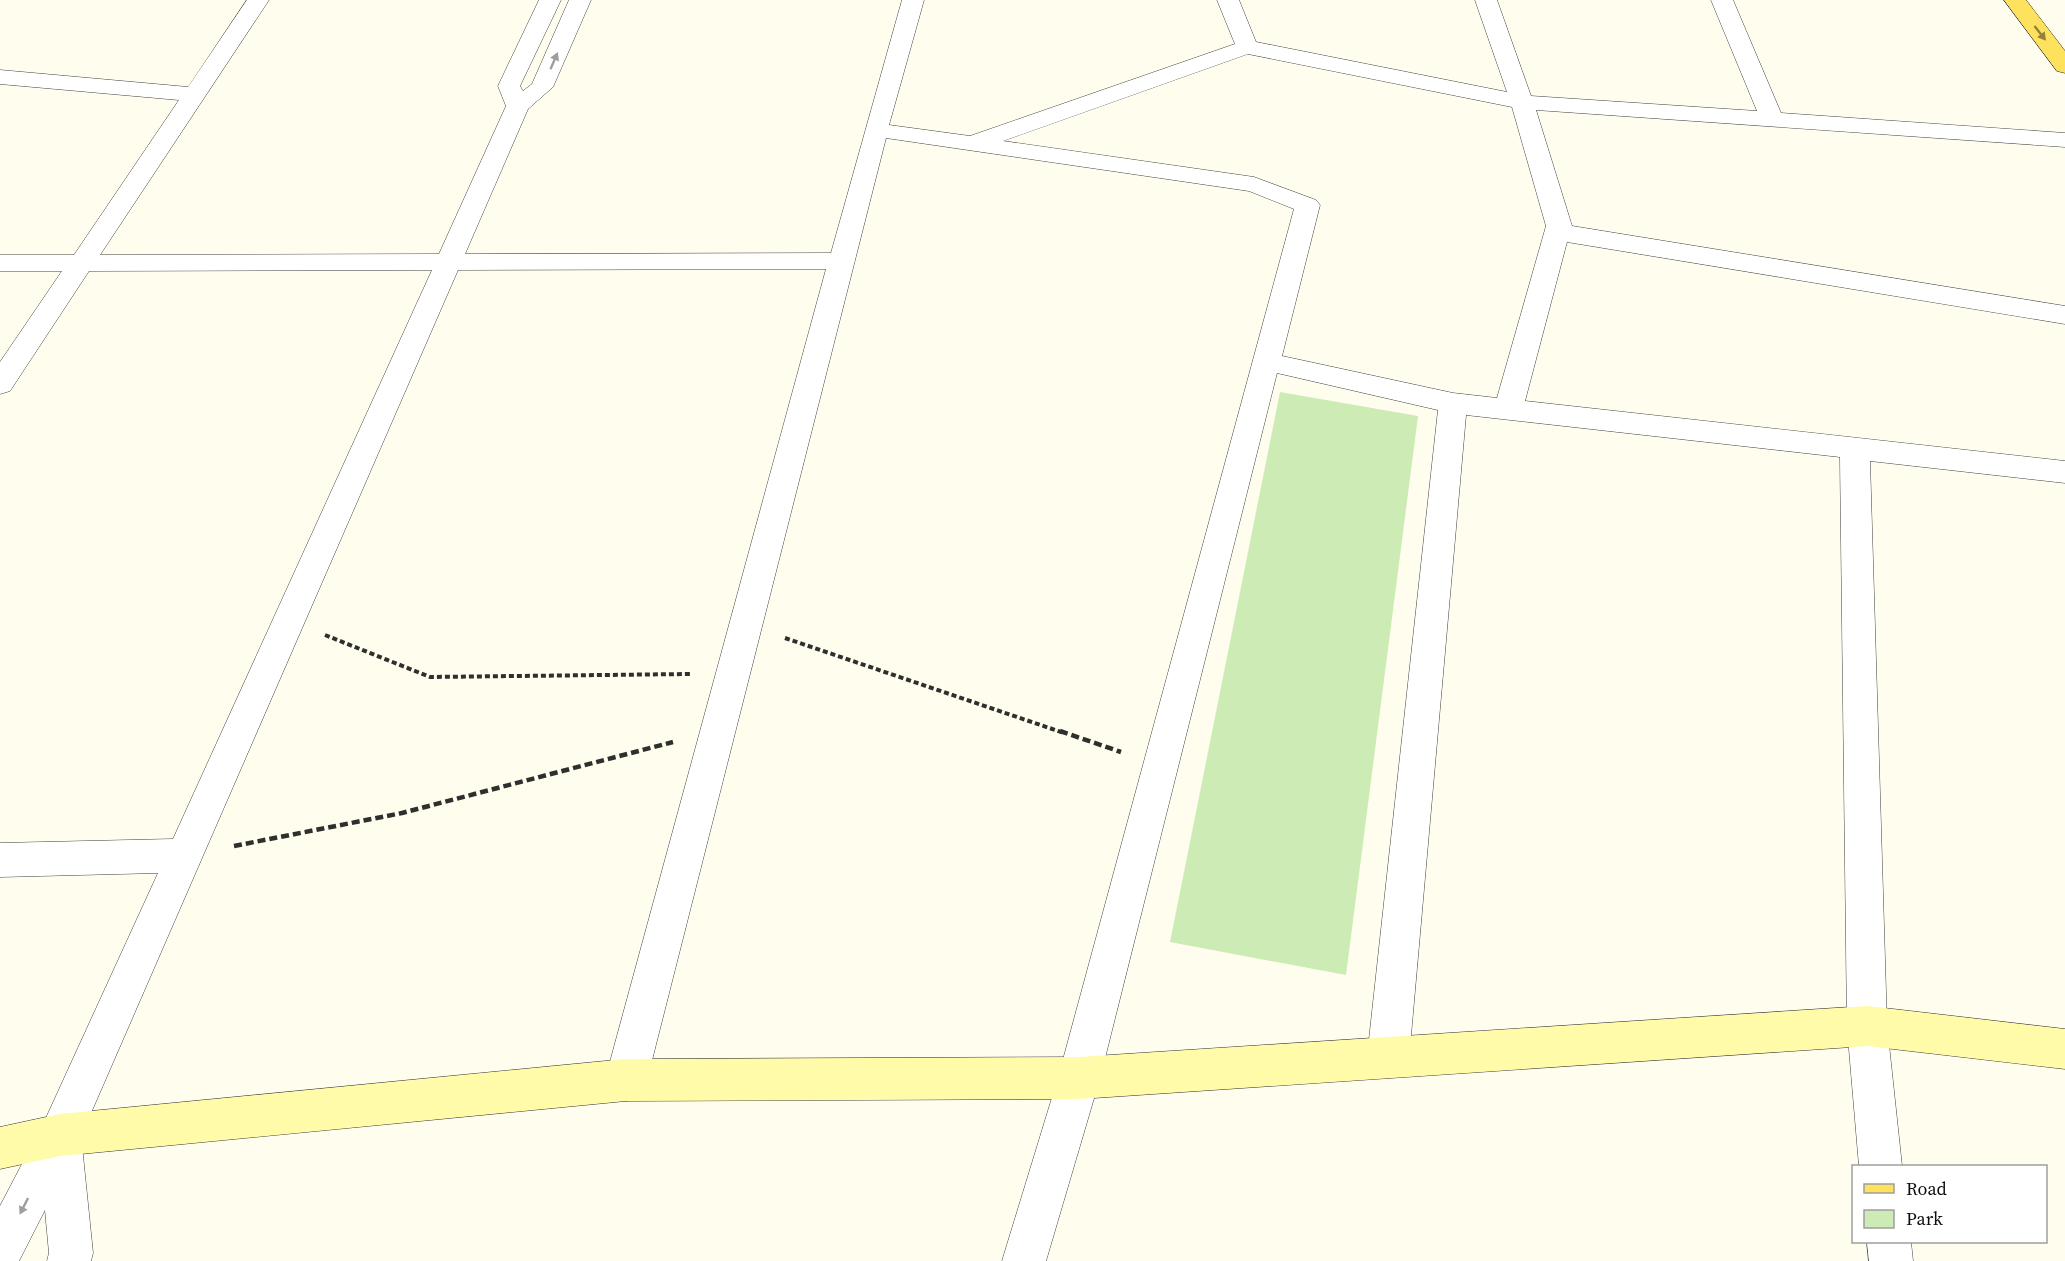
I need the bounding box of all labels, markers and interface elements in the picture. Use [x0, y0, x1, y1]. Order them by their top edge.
one-way arrow [2034, 25, 2046, 40]
one-way arrow [549, 53, 558, 70]
legend [1852, 1165, 2047, 1243]
text: Road [1906, 1176, 1947, 1201]
one-way arrow [19, 1198, 29, 1215]
text: Park [1906, 1206, 1943, 1231]

